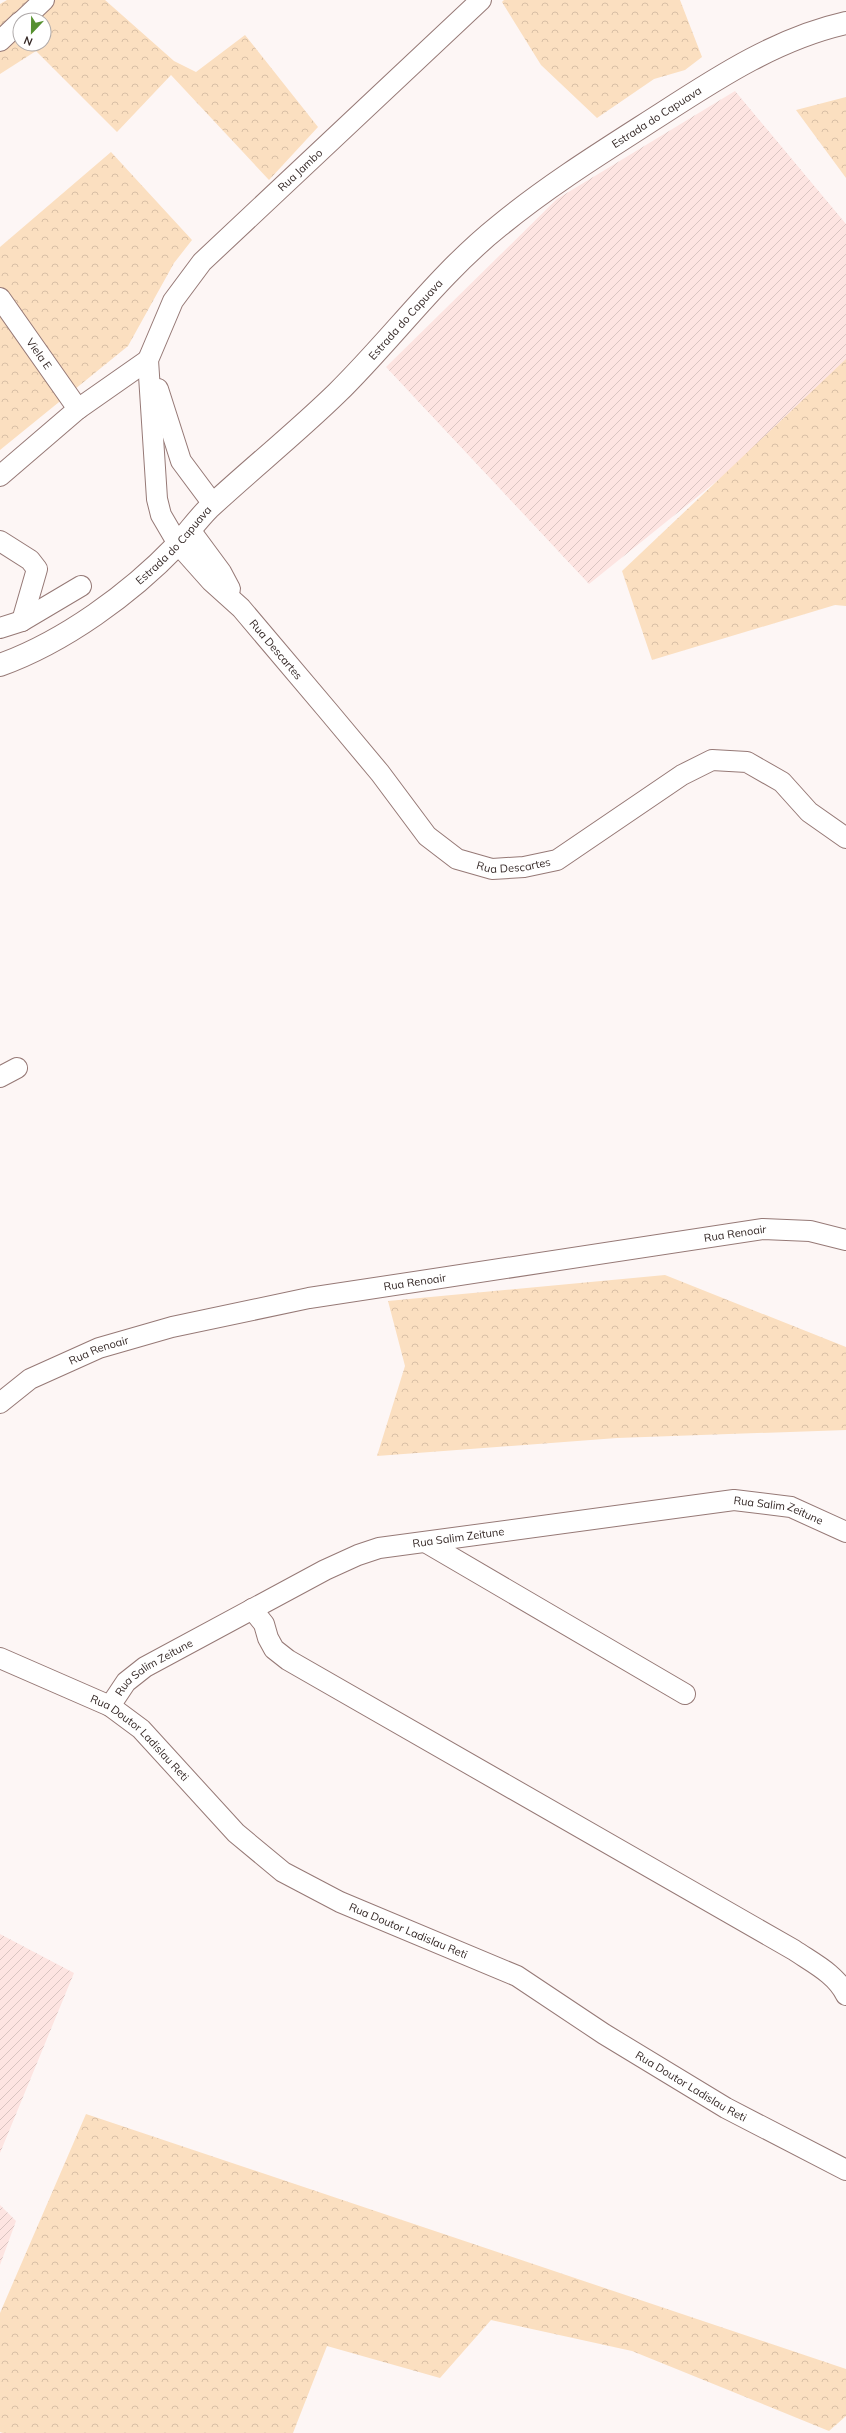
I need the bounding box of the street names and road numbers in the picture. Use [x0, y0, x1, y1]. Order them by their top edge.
street label: Estrada do Capuava [609, 83, 704, 151]
street label: Rua Jambo [275, 146, 325, 194]
street label: Estrada do Capuava [365, 276, 445, 363]
street label: Viela E [23, 335, 55, 372]
street label: Estrada do Capuava [133, 503, 214, 588]
street label: Rua Descartes [247, 616, 306, 682]
street label: Rua Descartes [475, 855, 552, 876]
street label: Rua Renoair [703, 1222, 766, 1245]
street label: Rua Renoair [383, 1270, 447, 1294]
street label: Rua Renoair [66, 1333, 130, 1368]
street label: Rua Salim Zeitune [733, 1493, 825, 1528]
street label: Rua Salim Zeitune [412, 1524, 505, 1550]
street label: Rua Salim Zeitune [112, 1636, 195, 1698]
street label: Rua Doutor Ladislau Reti [88, 1691, 192, 1784]
street label: Rua Doutor Ladislau Reti [347, 1900, 470, 1962]
street label: Rua Doutor Ladislau Reti [633, 2048, 749, 2125]

